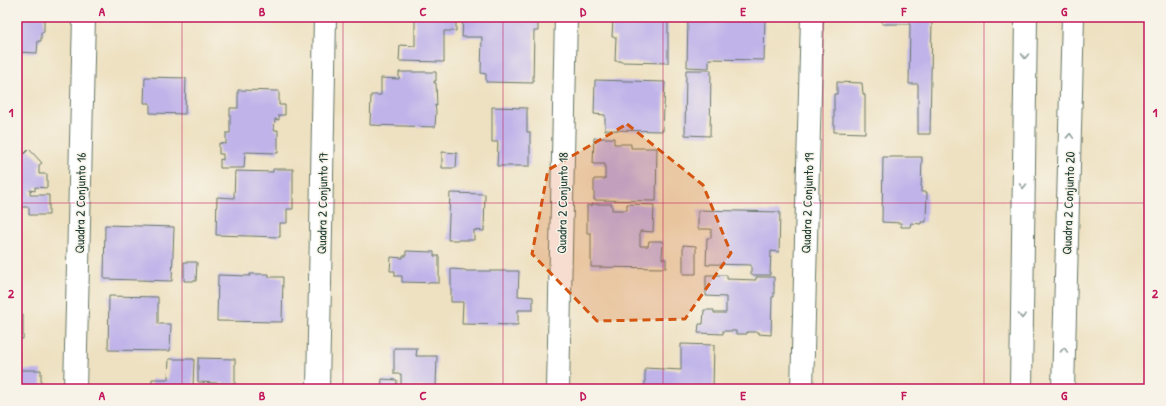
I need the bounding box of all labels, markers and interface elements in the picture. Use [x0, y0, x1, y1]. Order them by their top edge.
text: A [99, 2, 106, 20]
text: B [259, 2, 266, 20]
text: C [419, 2, 427, 20]
text: D [580, 2, 587, 20]
text: E [740, 2, 746, 20]
text: F [901, 2, 908, 20]
text: G [1061, 2, 1068, 20]
one-way arrow [1021, 53, 1029, 59]
text: 1 [9, 103, 14, 121]
text: 1 [1153, 103, 1158, 121]
one-way arrow [1066, 133, 1074, 139]
street label: Quadra 2 Conjunto 20 [1057, 151, 1079, 255]
street label: Quadra 2 Conjunto 16 [70, 152, 90, 254]
street label: Quadra 2 Conjunto 17 [312, 152, 332, 254]
street label: Quadra 2 Conjunto 18 [552, 152, 572, 254]
street label: Quadra 2 Conjunto 19 [796, 152, 818, 254]
one-way arrow [1019, 183, 1028, 189]
text: 2 [8, 284, 15, 302]
text: 2 [1152, 284, 1159, 302]
one-way arrow [1018, 313, 1026, 319]
one-way arrow [1060, 347, 1068, 353]
text: A [99, 386, 106, 404]
text: B [259, 386, 266, 404]
text: C [419, 386, 427, 404]
text: D [580, 386, 587, 404]
text: E [740, 386, 746, 404]
text: F [901, 386, 908, 404]
text: G [1061, 386, 1068, 404]

